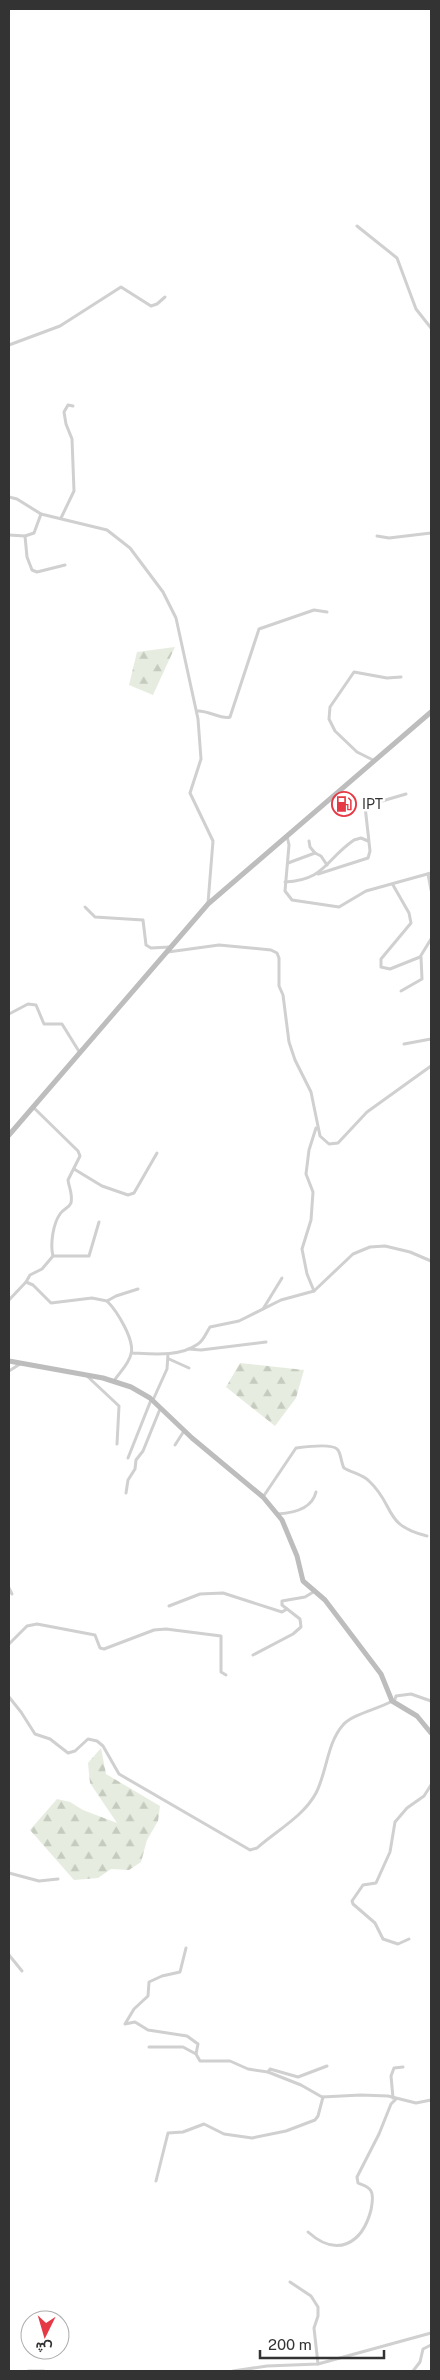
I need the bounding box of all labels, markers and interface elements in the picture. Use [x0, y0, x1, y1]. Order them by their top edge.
fuel station icon: IPT [331, 791, 357, 817]
place label: IPT [362, 796, 383, 812]
north arrow [20, 2310, 70, 2360]
scale bar [260, 2328, 384, 2360]
text: 200 m [268, 2336, 312, 2353]
text: ش [35, 2338, 53, 2357]

